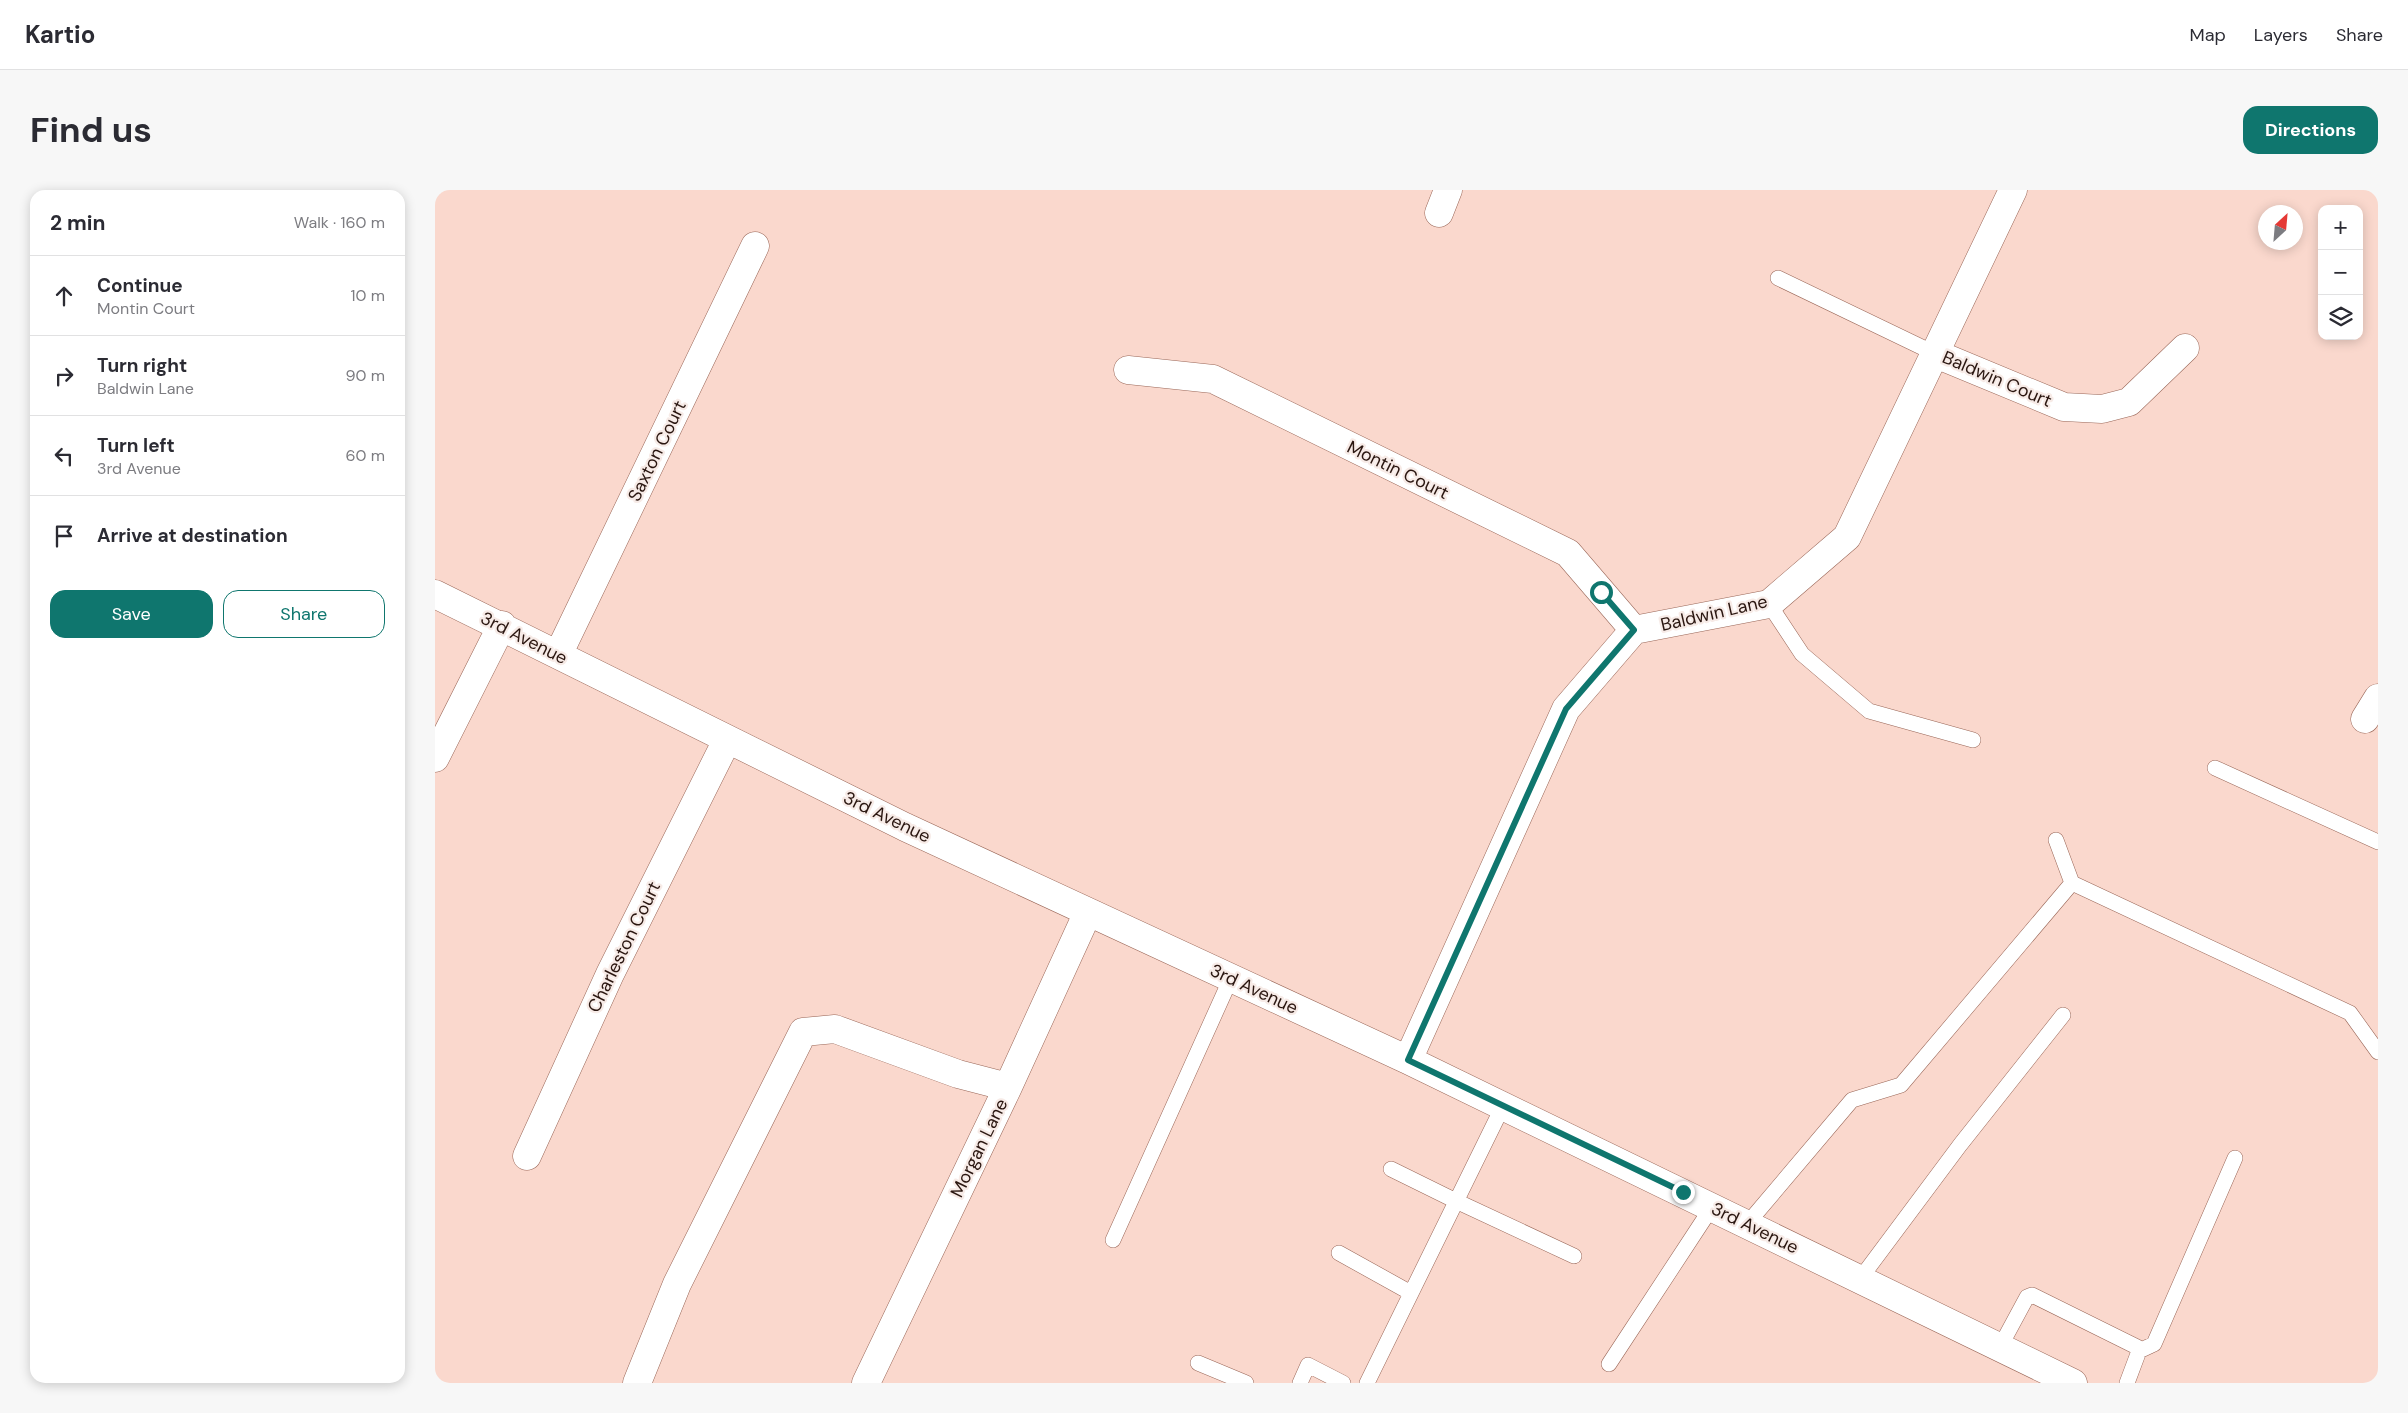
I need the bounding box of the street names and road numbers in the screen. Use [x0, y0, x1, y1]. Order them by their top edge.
street label: Baldwin Court [1939, 345, 2055, 413]
street label: Saxton Court [622, 397, 692, 505]
street label: Montin Court [1343, 435, 1453, 505]
street label: Baldwin Lane [1658, 589, 1770, 637]
street label: 3rd Avenue [477, 606, 571, 670]
street label: 3rd Avenue [839, 786, 935, 848]
street label: Charleston Court [582, 878, 666, 1016]
street label: 3rd Avenue [1206, 958, 1302, 1020]
street label: Morgan Lane [945, 1095, 1013, 1201]
street label: 3rd Avenue [1707, 1197, 1803, 1259]

